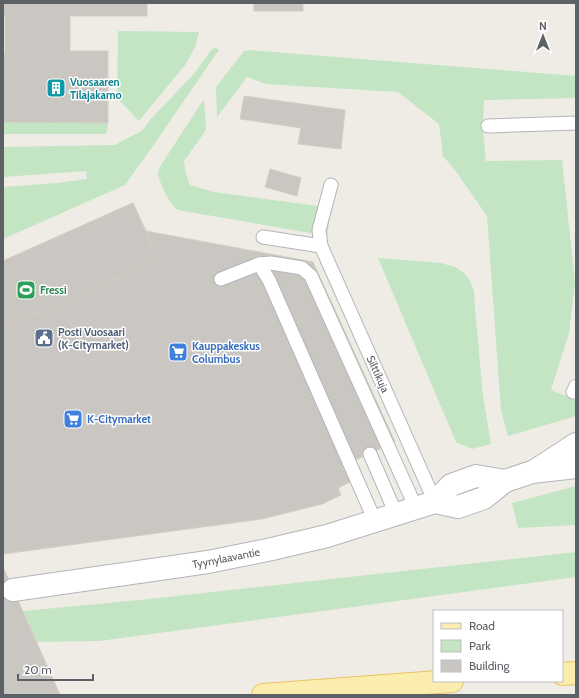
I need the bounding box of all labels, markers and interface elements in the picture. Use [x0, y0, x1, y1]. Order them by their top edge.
north arrow [523, 16, 563, 56]
text: N [539, 19, 547, 33]
place label: Vuosaaren Tilajakamo [70, 75, 122, 102]
building icon: Vuosaaren Tilajakamo [45, 77, 67, 99]
sports icon: Fressi [15, 279, 37, 301]
place label: Fressi [40, 283, 67, 297]
place label: Posti Vuosaari (K-Citymarket) [58, 325, 129, 352]
public building icon: Posti Vuosaari (K-Citymarket) [33, 327, 55, 349]
place label: Kauppakeskus Columbus [192, 339, 260, 366]
supermarket icon: Kauppakeskus Columbus [167, 341, 189, 363]
street label: Silttikuja [364, 353, 393, 395]
supermarket icon: K-Citymarket [62, 408, 84, 430]
place label: K-Citymarket [87, 412, 151, 426]
street label: Tyynylaavantie [191, 544, 262, 571]
legend [433, 610, 563, 682]
text: Road [469, 618, 495, 633]
text: Park [469, 638, 491, 653]
scale bar [18, 656, 93, 682]
text: Building [469, 658, 511, 673]
text: 20 m [24, 662, 52, 677]

